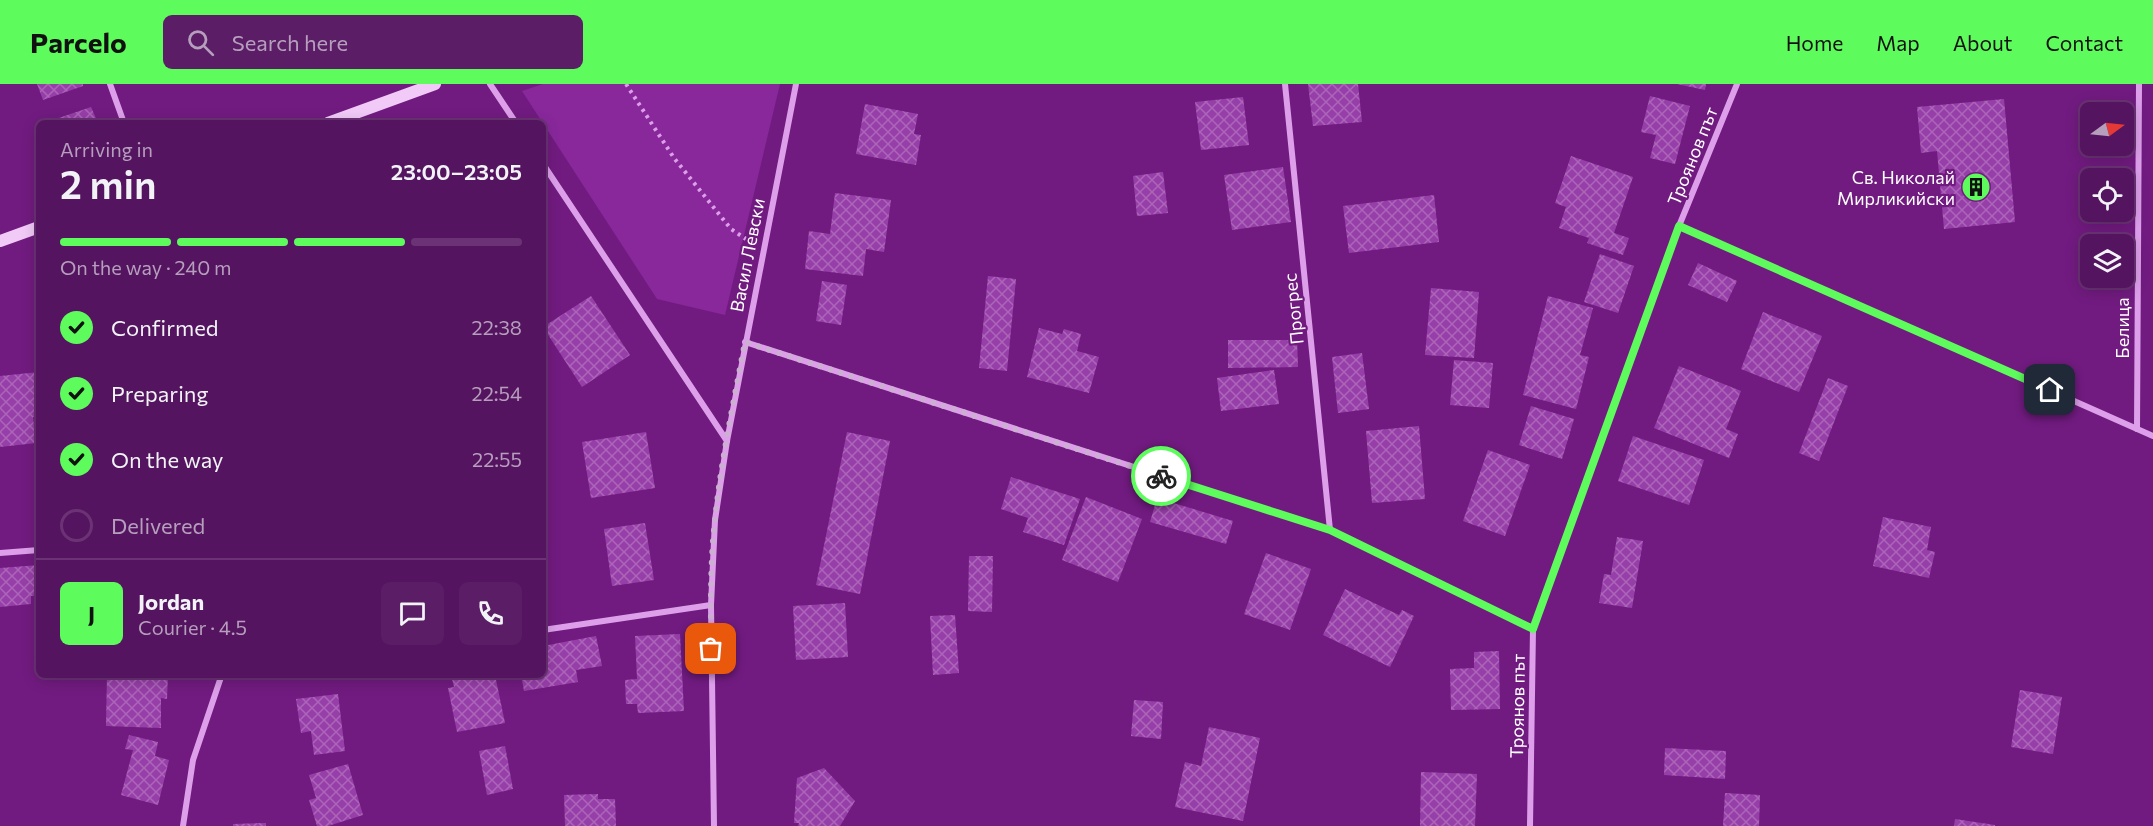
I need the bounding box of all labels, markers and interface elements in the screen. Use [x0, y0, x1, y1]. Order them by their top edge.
search box [163, 15, 583, 69]
text: Parcelo [30, 25, 127, 59]
icon: search [184, 26, 217, 59]
text: Search here [232, 29, 348, 56]
text: Home [1786, 30, 1843, 55]
text: Map [1876, 30, 1920, 55]
text: About [1953, 30, 2012, 55]
text: Contact [2045, 30, 2123, 55]
north arrow [2080, 102, 2134, 156]
map controls [2080, 102, 2134, 288]
street label: Троянов път [1662, 103, 1722, 209]
text: Arriving in [60, 137, 153, 161]
text: 23:00–23:05 [391, 158, 522, 185]
text: 2 min [60, 159, 157, 207]
place label: Св. Николай Мирликийски [1837, 166, 1955, 209]
button: locate [2080, 168, 2134, 222]
building icon: Св. Николай Мирликийски [1960, 171, 1992, 203]
street label: Васил Левски [725, 196, 769, 314]
button: layers [2080, 234, 2134, 288]
text: On the way · 240 m [60, 255, 232, 279]
street label: Прогрес [1278, 272, 1308, 346]
street label: Белица [2111, 297, 2133, 359]
icon: check [60, 311, 93, 344]
text: Confirmed [111, 314, 218, 341]
text: 22:38 [472, 315, 522, 339]
pin [2024, 364, 2075, 415]
icon: home [2033, 373, 2066, 406]
icon: check [60, 377, 93, 410]
text: Preparing [111, 380, 208, 407]
text: 22:54 [472, 381, 522, 405]
icon: check [60, 443, 93, 476]
text: On the way [111, 446, 223, 473]
courier [1131, 446, 1191, 506]
text: 22:55 [472, 447, 522, 471]
icon: bike [1145, 460, 1178, 493]
text: Delivered [111, 512, 205, 539]
button: chat [381, 582, 444, 645]
button: phone [459, 582, 522, 645]
text: Jordan [138, 588, 204, 615]
text: J [88, 600, 95, 627]
text: Courier · 4.5 [138, 615, 247, 639]
pin [685, 623, 736, 674]
icon: bag [694, 632, 727, 665]
street label: Троянов път [1505, 653, 1529, 758]

